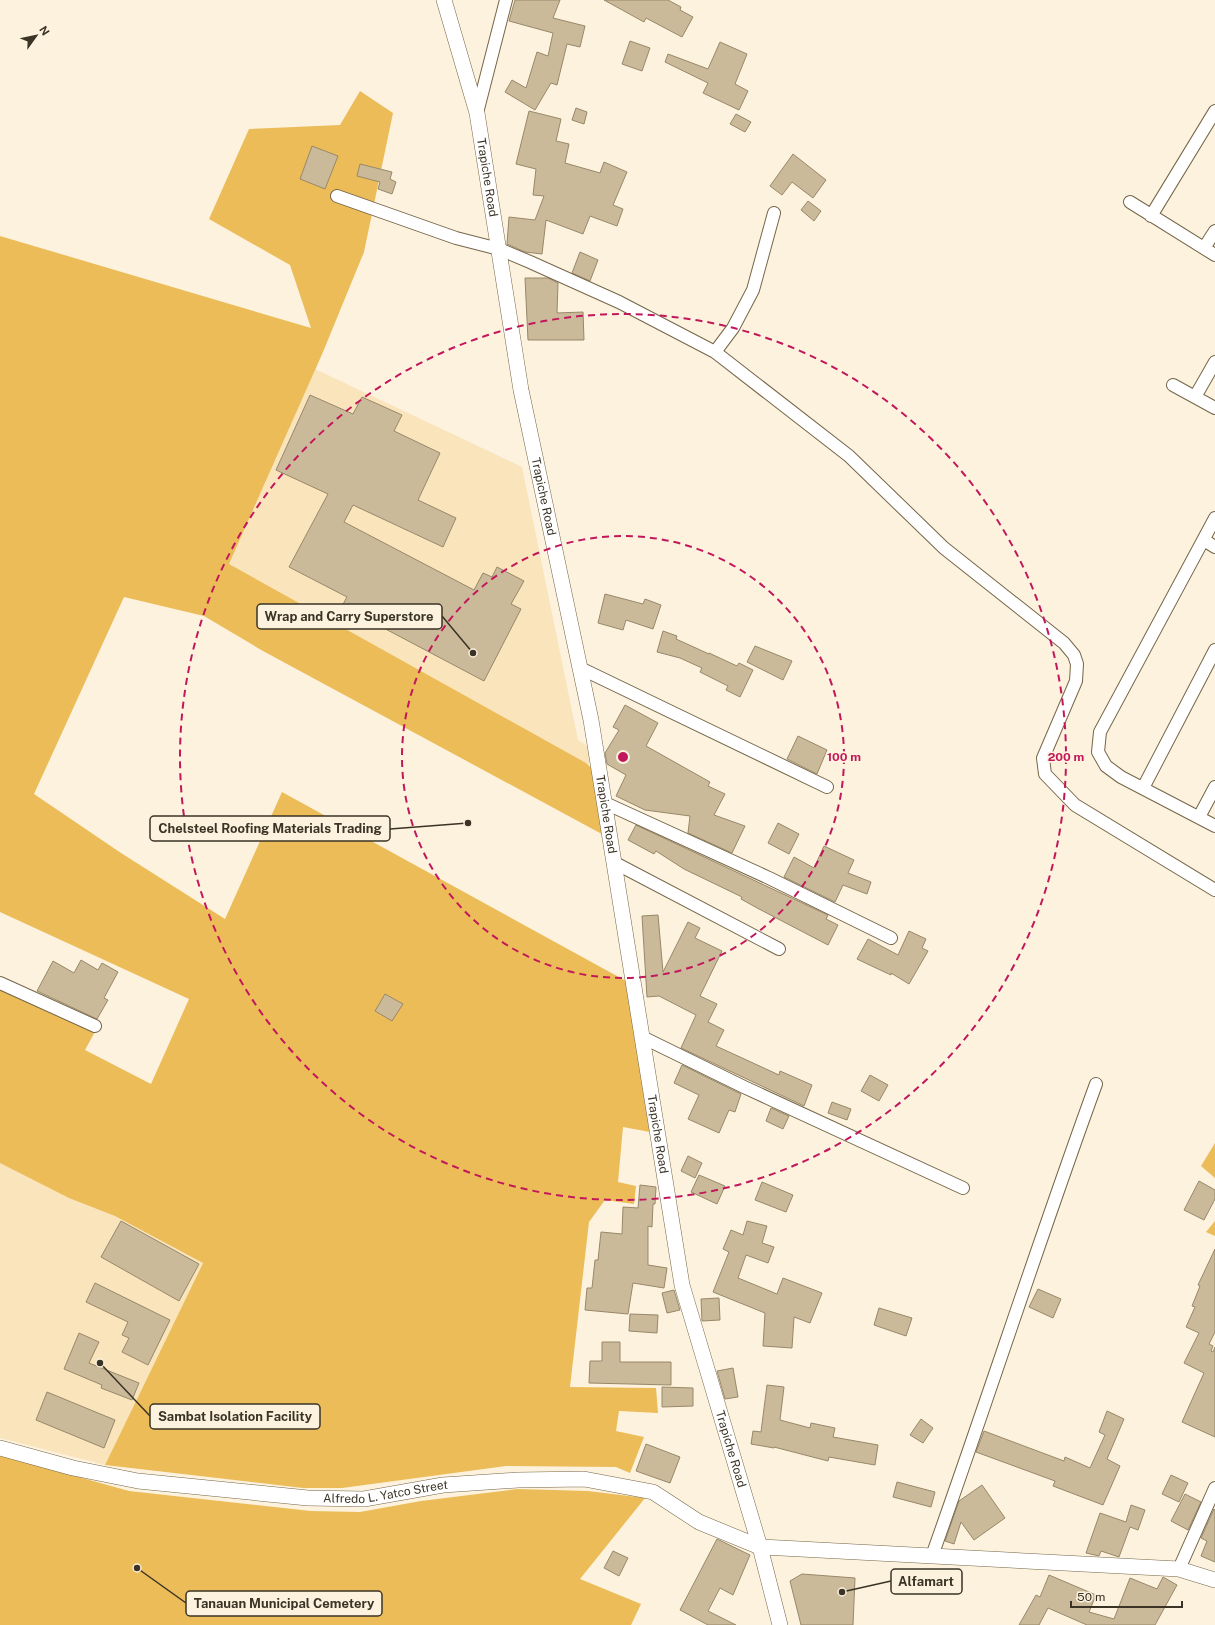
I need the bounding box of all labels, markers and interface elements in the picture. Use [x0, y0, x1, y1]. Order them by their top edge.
north arrow [16, 16, 56, 56]
text: N [37, 24, 52, 37]
street label: Trapiche Road [474, 137, 500, 218]
street label: Trapiche Road [528, 456, 559, 537]
callout: Wrap and Carry Superstore [257, 604, 442, 629]
text: Wrap and Carry Superstore [264, 609, 434, 624]
centre of rings [616, 750, 630, 764]
text: 100 m [827, 750, 861, 764]
text: 200 m [1048, 750, 1084, 764]
street label: Trapiche Road [593, 774, 619, 855]
callout: Chelsteel Roofing Materials Trading [150, 816, 390, 841]
text: Chelsteel Roofing Materials Trading [158, 821, 382, 836]
street label: Trapiche Road [644, 1094, 671, 1174]
callout: Sambat Isolation Facility [150, 1404, 320, 1429]
text: Sambat Isolation Facility [158, 1409, 313, 1424]
street label: Trapiche Road [713, 1409, 749, 1489]
street label: Alfredo L. Yatco Street [323, 1478, 449, 1506]
callout: Alfamart [891, 1569, 962, 1594]
text: Alfamart [898, 1574, 954, 1589]
scale bar [1071, 1583, 1182, 1609]
text: 50 m [1077, 1590, 1105, 1604]
callout: Tanauan Municipal Cemetery [186, 1591, 382, 1616]
text: Tanauan Municipal Cemetery [194, 1596, 375, 1611]

